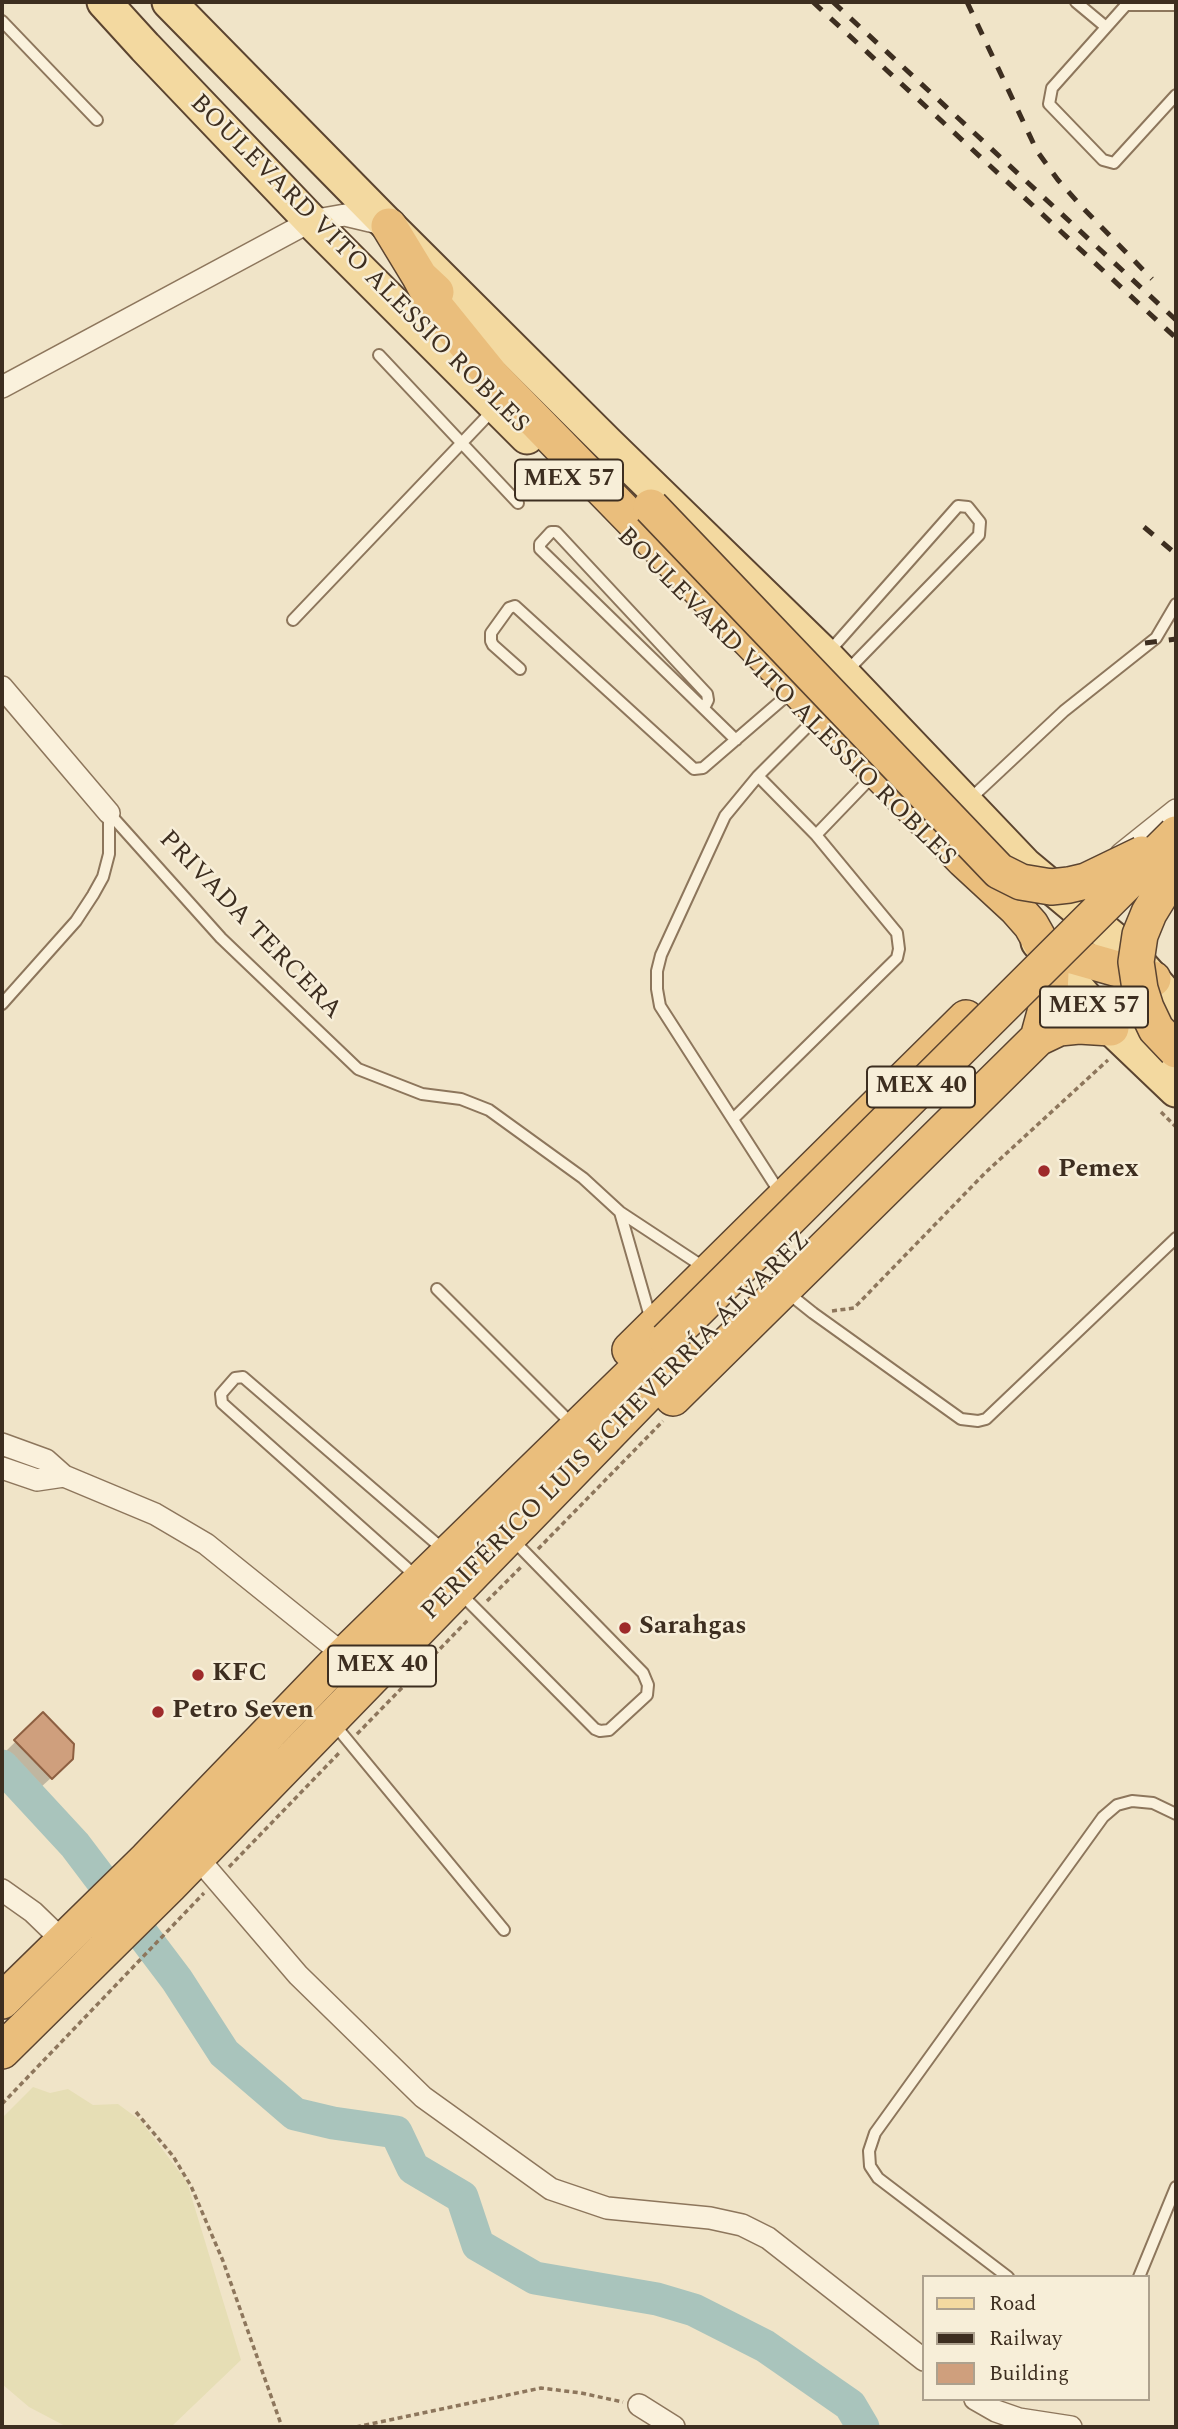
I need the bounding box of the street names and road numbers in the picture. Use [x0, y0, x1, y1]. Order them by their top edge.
street label: BOULEVARD VITO ALESSIO ROBLES [182, 89, 534, 441]
road number: MEX 57 [515, 460, 623, 500]
street label: BOULEVARD VITO ALESSIO ROBLES [609, 522, 961, 874]
street label: PRIVADA TERCERA [151, 825, 347, 1027]
road number: MEX 57 [1040, 987, 1148, 1028]
road number: MEX 40 [867, 1066, 975, 1107]
street label: PERIFÉRICO LUIS ECHEVERRÍA ÁLVAREZ [416, 1226, 818, 1628]
road number: MEX 40 [328, 1646, 436, 1686]

